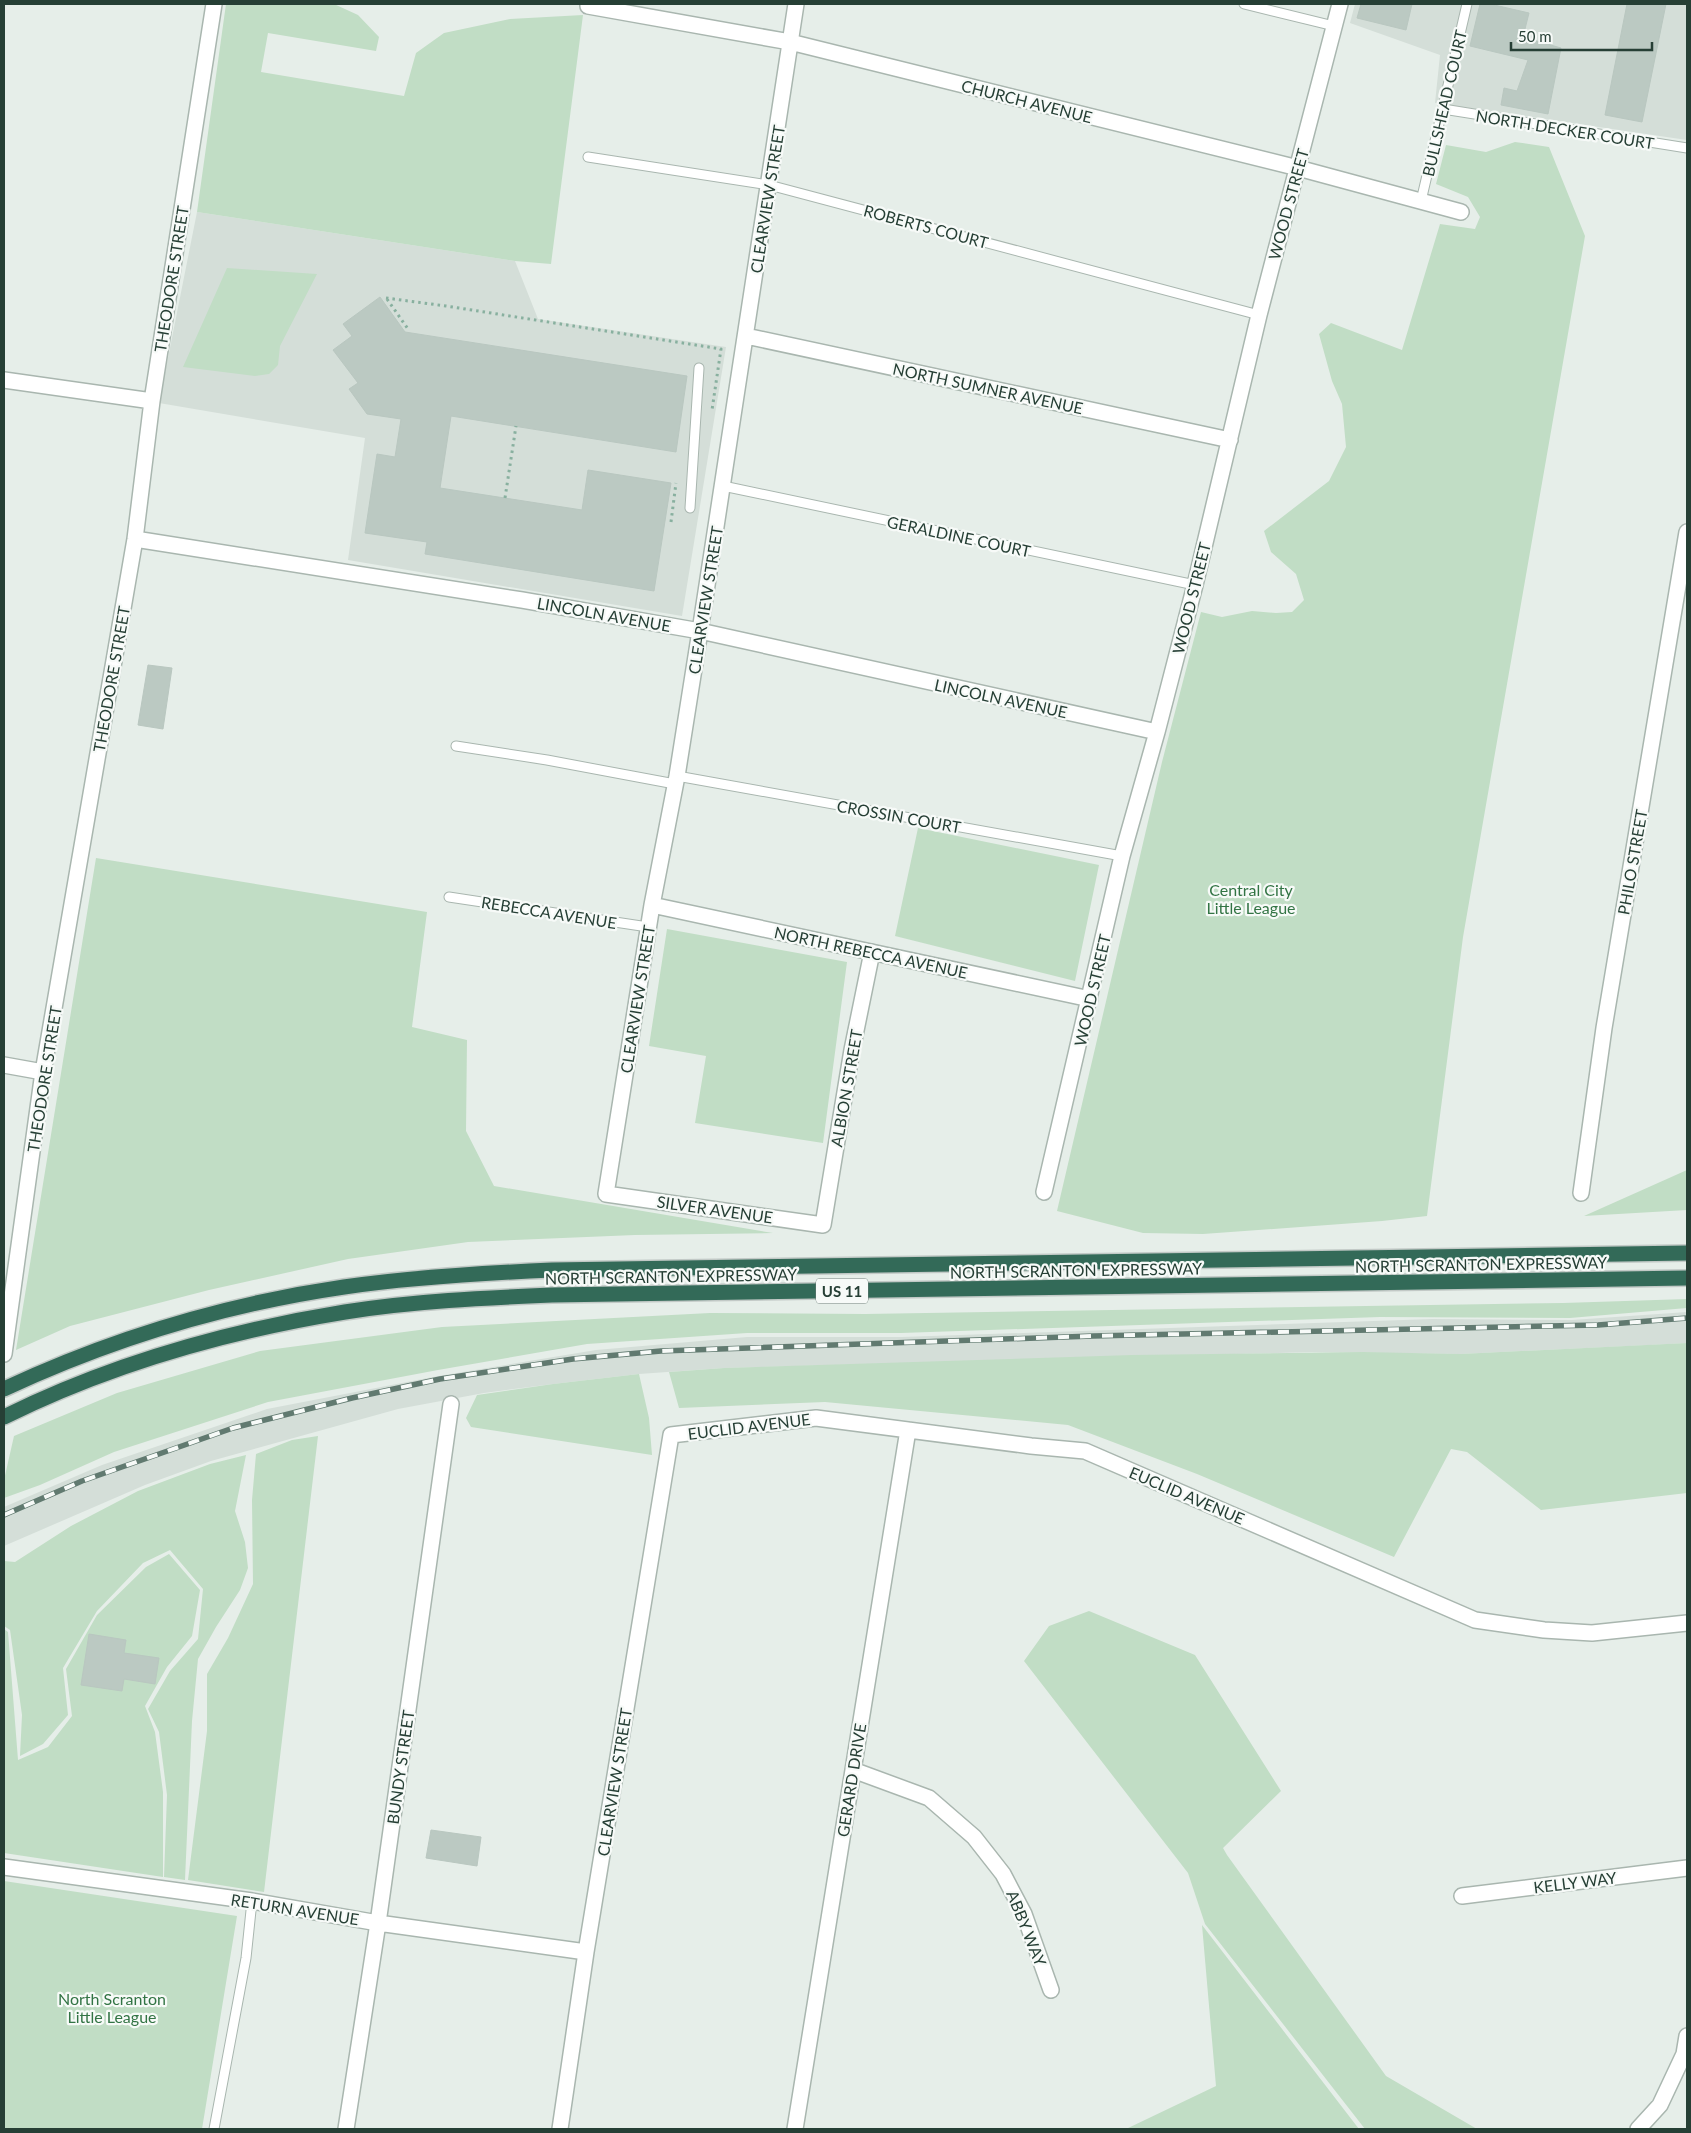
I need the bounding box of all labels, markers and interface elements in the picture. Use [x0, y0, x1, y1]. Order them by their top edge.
scale bar [1511, 20, 1652, 52]
street label: BULLSHEAD COURT [1418, 27, 1470, 178]
text: 50 m [1518, 27, 1552, 45]
street label: CHURCH AVENUE [960, 76, 1094, 126]
street label: NORTH DECKER COURT [1474, 106, 1656, 153]
street label: CLEARVIEW STREET [746, 123, 788, 274]
street label: WOOD STREET [1264, 146, 1312, 262]
street label: ROBERTS COURT [862, 200, 991, 252]
street label: THEODORE STREET [150, 204, 192, 354]
street label: NORTH SUMNER AVENUE [891, 359, 1085, 417]
street label: GERALDINE COURT [885, 511, 1033, 561]
street label: CLEARVIEW STREET [684, 524, 726, 675]
street label: WOOD STREET [1168, 540, 1214, 656]
street label: LINCOLN AVENUE [536, 593, 672, 635]
street label: THEODORE STREET [89, 604, 133, 753]
street label: LINCOLN AVENUE [933, 675, 1069, 721]
street label: CROSSIN COURT [835, 796, 963, 836]
street label: PHILO STREET [1613, 807, 1651, 916]
park label: Central City Little League [1206, 880, 1296, 917]
street label: REBECCA AVENUE [480, 892, 618, 932]
street label: NORTH REBECCA AVENUE [773, 922, 969, 982]
street label: CLEARVIEW STREET [616, 923, 658, 1074]
street label: WOOD STREET [1070, 932, 1114, 1048]
street label: THEODORE STREET [23, 1004, 65, 1154]
street label: ALBION STREET [826, 1027, 866, 1148]
street label: SILVER AVENUE [656, 1191, 774, 1227]
street label: NORTH SCRANTON EXPRESSWAY [1355, 1252, 1607, 1276]
street label: NORTH SCRANTON EXPRESSWAY [950, 1258, 1202, 1282]
street label: NORTH SCRANTON EXPRESSWAY [545, 1264, 797, 1288]
road number: US 11 [816, 1278, 868, 1304]
street label: EUCLID AVENUE [687, 1409, 811, 1443]
street label: EUCLID AVENUE [1126, 1462, 1248, 1528]
street label: CLEARVIEW STREET [593, 1706, 635, 1857]
street label: BUNDY STREET [383, 1708, 418, 1825]
street label: GERARD DRIVE [833, 1722, 869, 1838]
street label: KELLY WAY [1532, 1867, 1618, 1897]
street label: ABBY WAY [1003, 1887, 1051, 1969]
street label: RETURN AVENUE [230, 1889, 360, 1929]
park label: North Scranton Little League [58, 1989, 166, 2026]

